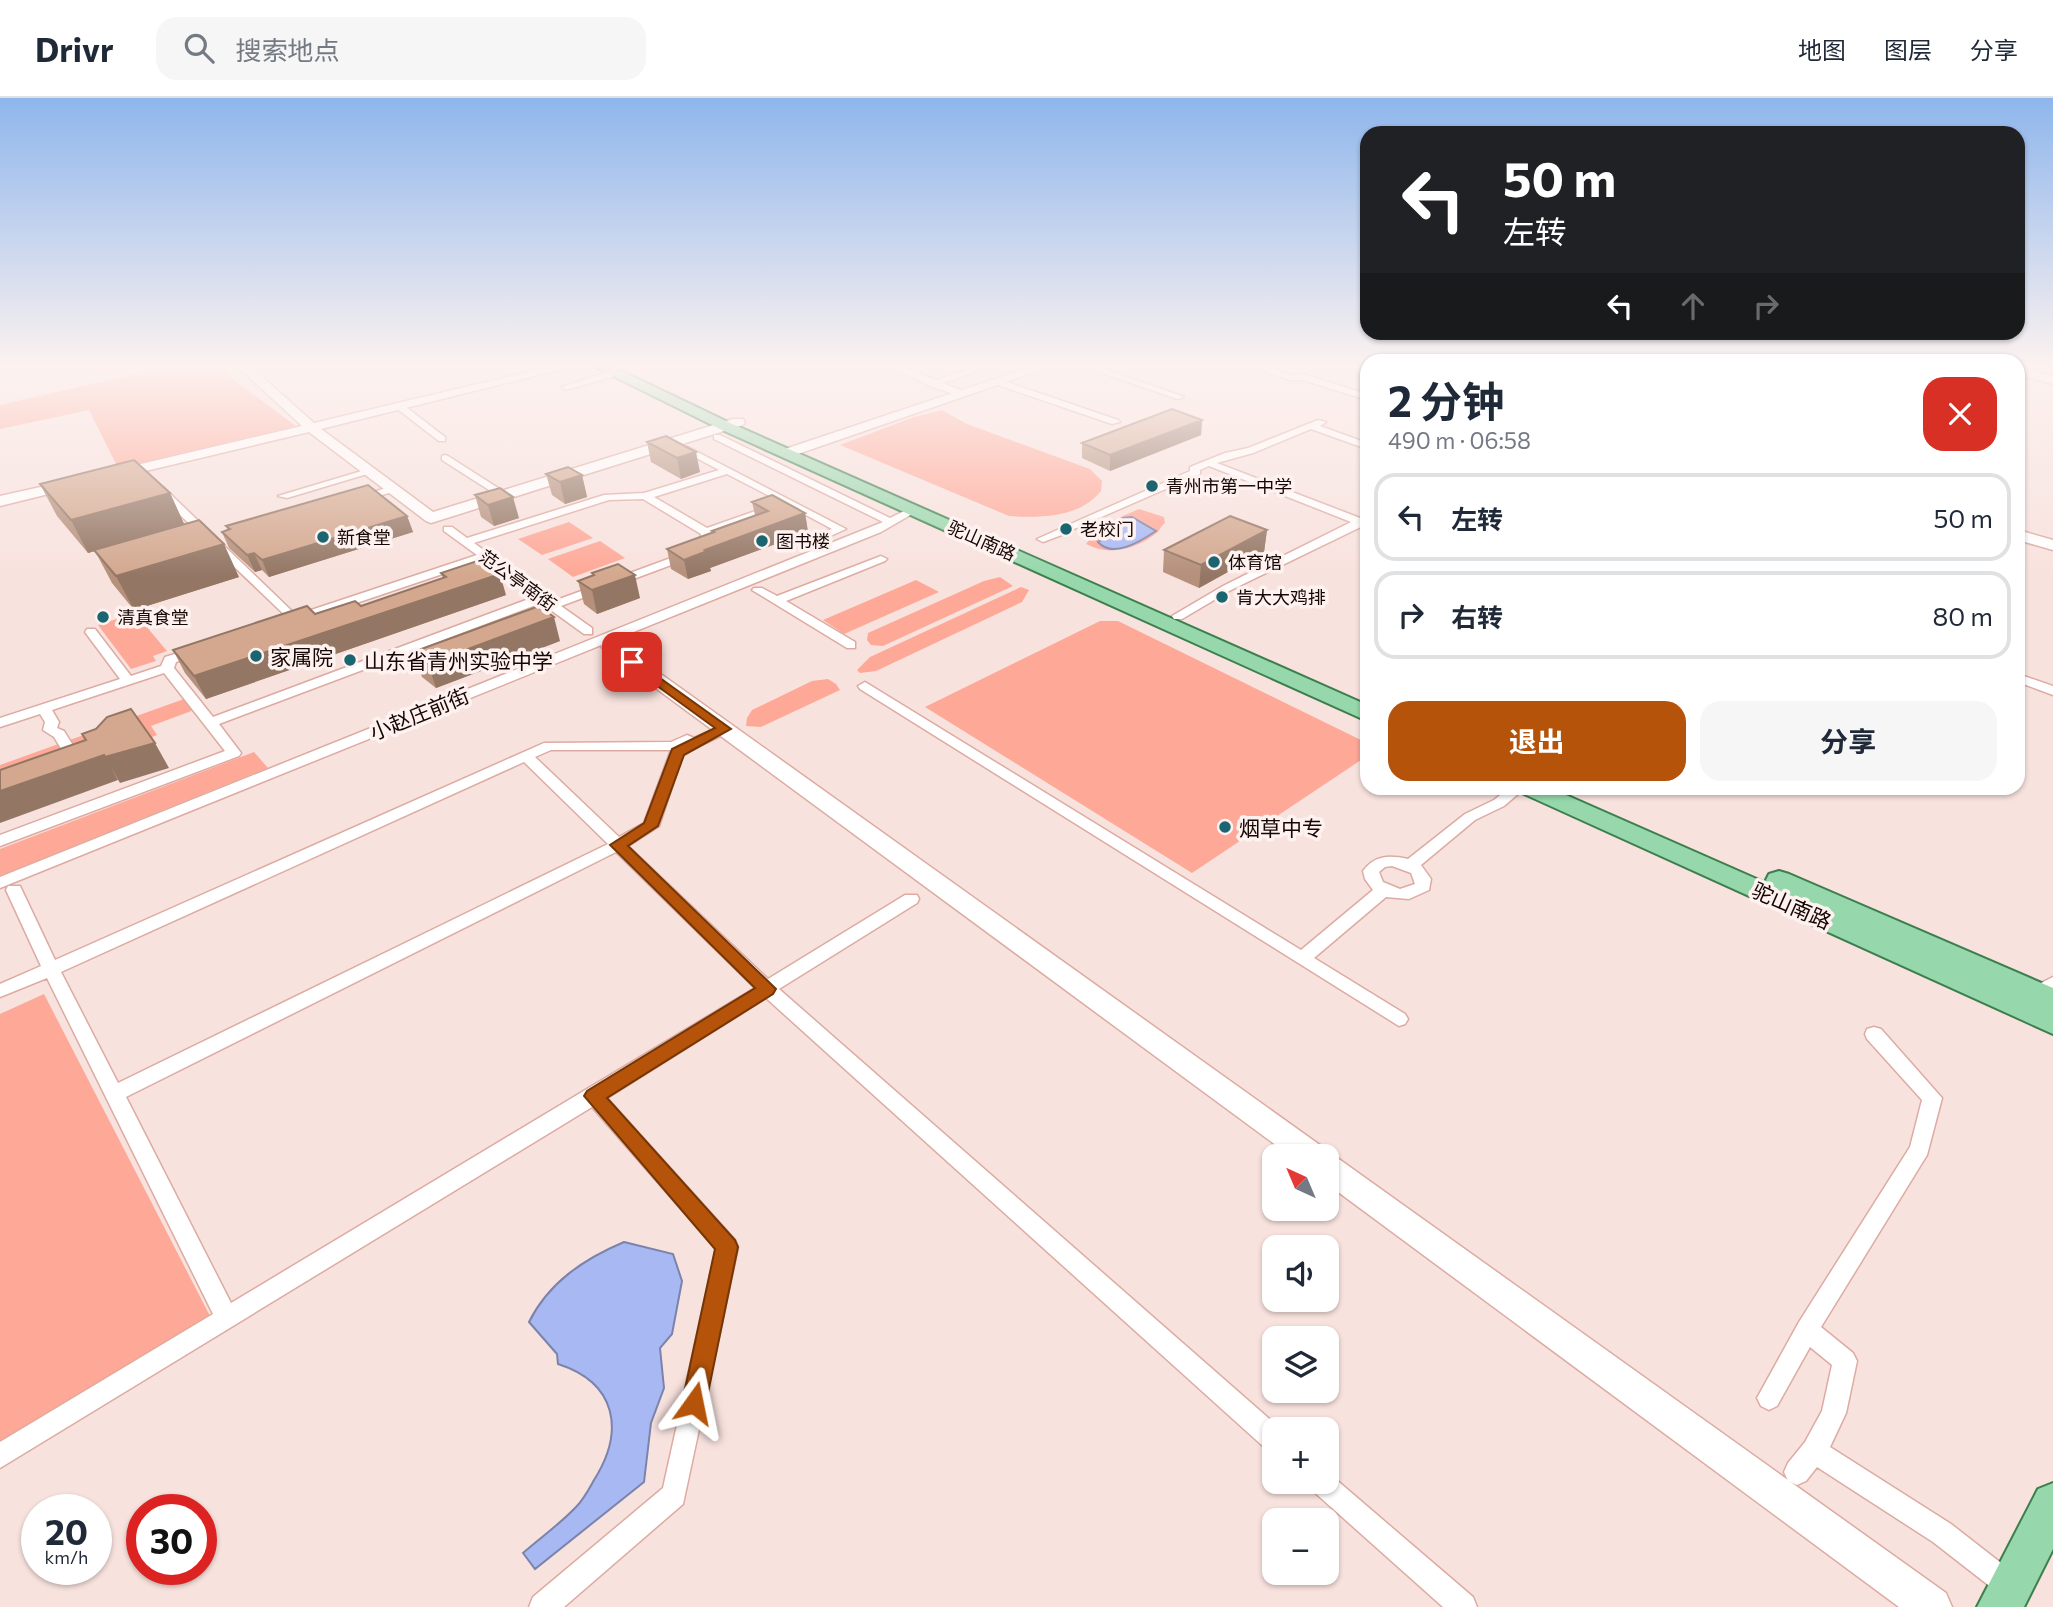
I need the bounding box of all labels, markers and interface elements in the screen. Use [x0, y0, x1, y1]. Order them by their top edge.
search box [156, 17, 646, 80]
text: Drivr [35, 28, 114, 69]
icon: search [180, 29, 218, 67]
text: 搜索地点 [236, 34, 340, 65]
text: 地图 [1798, 35, 1846, 64]
text: 图层 [1884, 35, 1932, 64]
text: 分享 [1970, 35, 2018, 64]
text: 50 m [1503, 147, 1616, 207]
icon: left [1388, 154, 1479, 245]
text: 左转 [1503, 211, 1567, 251]
icon: left [1601, 287, 1639, 325]
icon: ahead [1674, 287, 1712, 325]
icon: right [1747, 287, 1785, 325]
text: 2 分钟 [1388, 374, 1504, 426]
button: close [1923, 377, 1997, 451]
text: 490 m · 06:58 [1388, 426, 1531, 454]
place label: 青州市第一中学 [1166, 475, 1292, 497]
marker: 青州市第一中学 [1144, 478, 1160, 494]
icon: left [1392, 498, 1430, 536]
text: 50 m [1933, 502, 1993, 533]
text: 左转 [1451, 503, 1503, 534]
street label: 驼山南路 [945, 515, 1019, 565]
place label: 老校门 [1080, 518, 1134, 540]
marker: 老校门 [1058, 521, 1074, 537]
place label: 新食堂 [337, 526, 391, 548]
marker: 新食堂 [315, 529, 331, 545]
place label: 图书楼 [776, 530, 830, 552]
marker: 图书楼 [754, 533, 770, 549]
street label: 范公亭南街 [475, 545, 561, 615]
place label: 体育馆 [1228, 551, 1282, 573]
marker: 体育馆 [1206, 554, 1222, 570]
place label: 肯大大鸡排 [1236, 586, 1326, 608]
marker: 肯大大鸡排 [1214, 589, 1230, 605]
icon: right [1392, 596, 1430, 634]
text: 80 m [1933, 600, 1993, 631]
text: 右转 [1451, 601, 1503, 632]
place label: 清真食堂 [117, 606, 189, 628]
marker: 清真食堂 [95, 609, 111, 625]
pin [602, 632, 662, 692]
icon: arrive [613, 643, 651, 681]
place label: 家属院 [270, 644, 333, 669]
marker: 家属院 [248, 648, 264, 664]
place label: 山东省青州实验中学 [364, 648, 553, 673]
marker: 山东省青州实验中学 [342, 652, 358, 668]
street label: 小赵庄前街 [366, 682, 472, 744]
button: 退出 [1388, 701, 1686, 781]
button: 分享 [1700, 701, 1997, 781]
place label: 烟草中专 [1239, 815, 1323, 840]
marker: 烟草中专 [1217, 819, 1233, 835]
street label: 驼山南路 [1749, 876, 1835, 934]
north arrow [1262, 1144, 1339, 1222]
map controls [1262, 1144, 1339, 1585]
button: sound [1262, 1235, 1339, 1312]
button: layers [1262, 1326, 1339, 1403]
position arrow [657, 1366, 731, 1440]
button: + [1262, 1417, 1339, 1494]
speed limit sign: 30 [126, 1494, 217, 1585]
button: − [1262, 1508, 1339, 1585]
text: 20 [45, 1509, 88, 1552]
text: km/h [45, 1546, 88, 1568]

